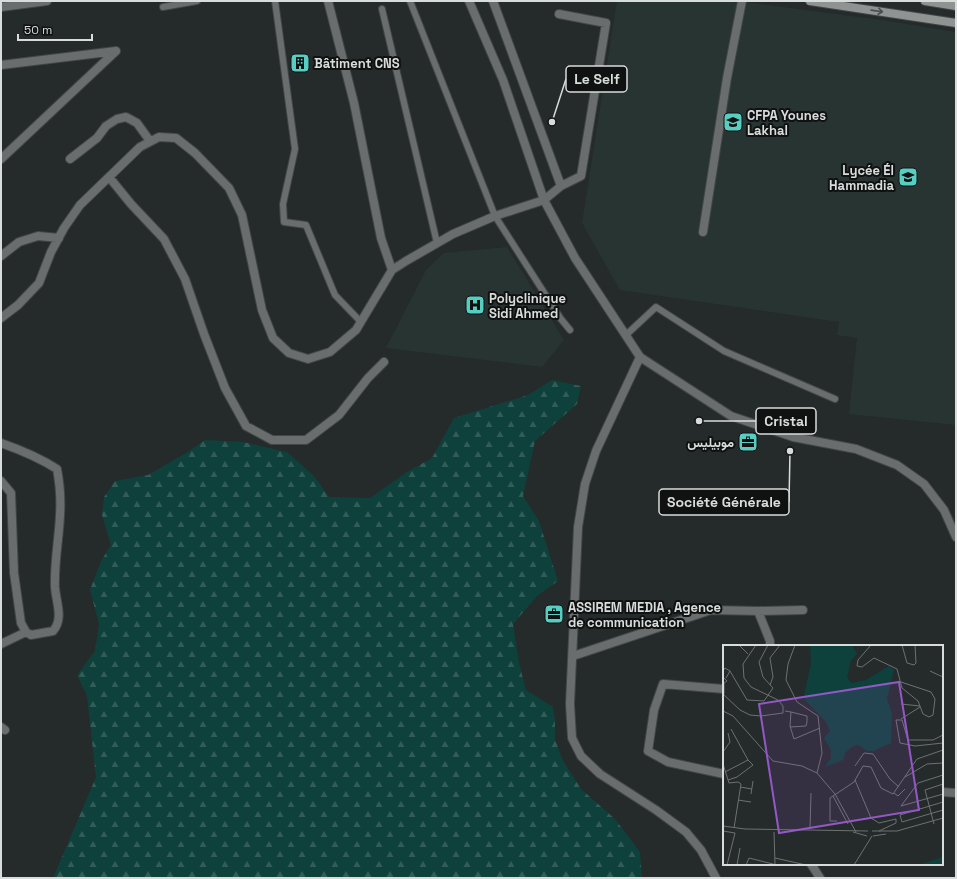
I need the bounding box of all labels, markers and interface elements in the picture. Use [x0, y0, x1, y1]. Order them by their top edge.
one-way arrow [870, 7, 883, 15]
scale bar [18, 16, 92, 42]
text: 50 m [24, 22, 52, 38]
building icon: Bâtiment CNS [289, 52, 311, 74]
place label: Bâtiment CNS [314, 55, 400, 72]
callout: Le Self [566, 66, 627, 92]
text: Le Self [574, 70, 620, 88]
place label: CFPA Younes Lakhal [747, 107, 826, 139]
school or university icon: CFPA Younes Lakhal [722, 111, 744, 133]
place label: Lycée Él Hammadia [829, 162, 894, 194]
school or university icon: Lycée Él Hammadia [897, 166, 919, 188]
place label: Polyclinique Sidi Ahmed [489, 290, 566, 322]
hospital icon: Polyclinique Sidi Ahmed [464, 294, 486, 316]
callout: Cristal [756, 408, 816, 434]
text: Cristal [764, 412, 808, 430]
office icon: موبيليس [737, 431, 759, 453]
place label: موبيليس [687, 434, 734, 451]
callout: Société Générale [659, 489, 789, 515]
text: Société Générale [667, 493, 781, 511]
place label: ASSIREM MEDIA , Agence de communication [568, 599, 721, 631]
office icon: ASSIREM MEDIA , Agence de communication [543, 603, 565, 625]
inset map [723, 645, 943, 865]

